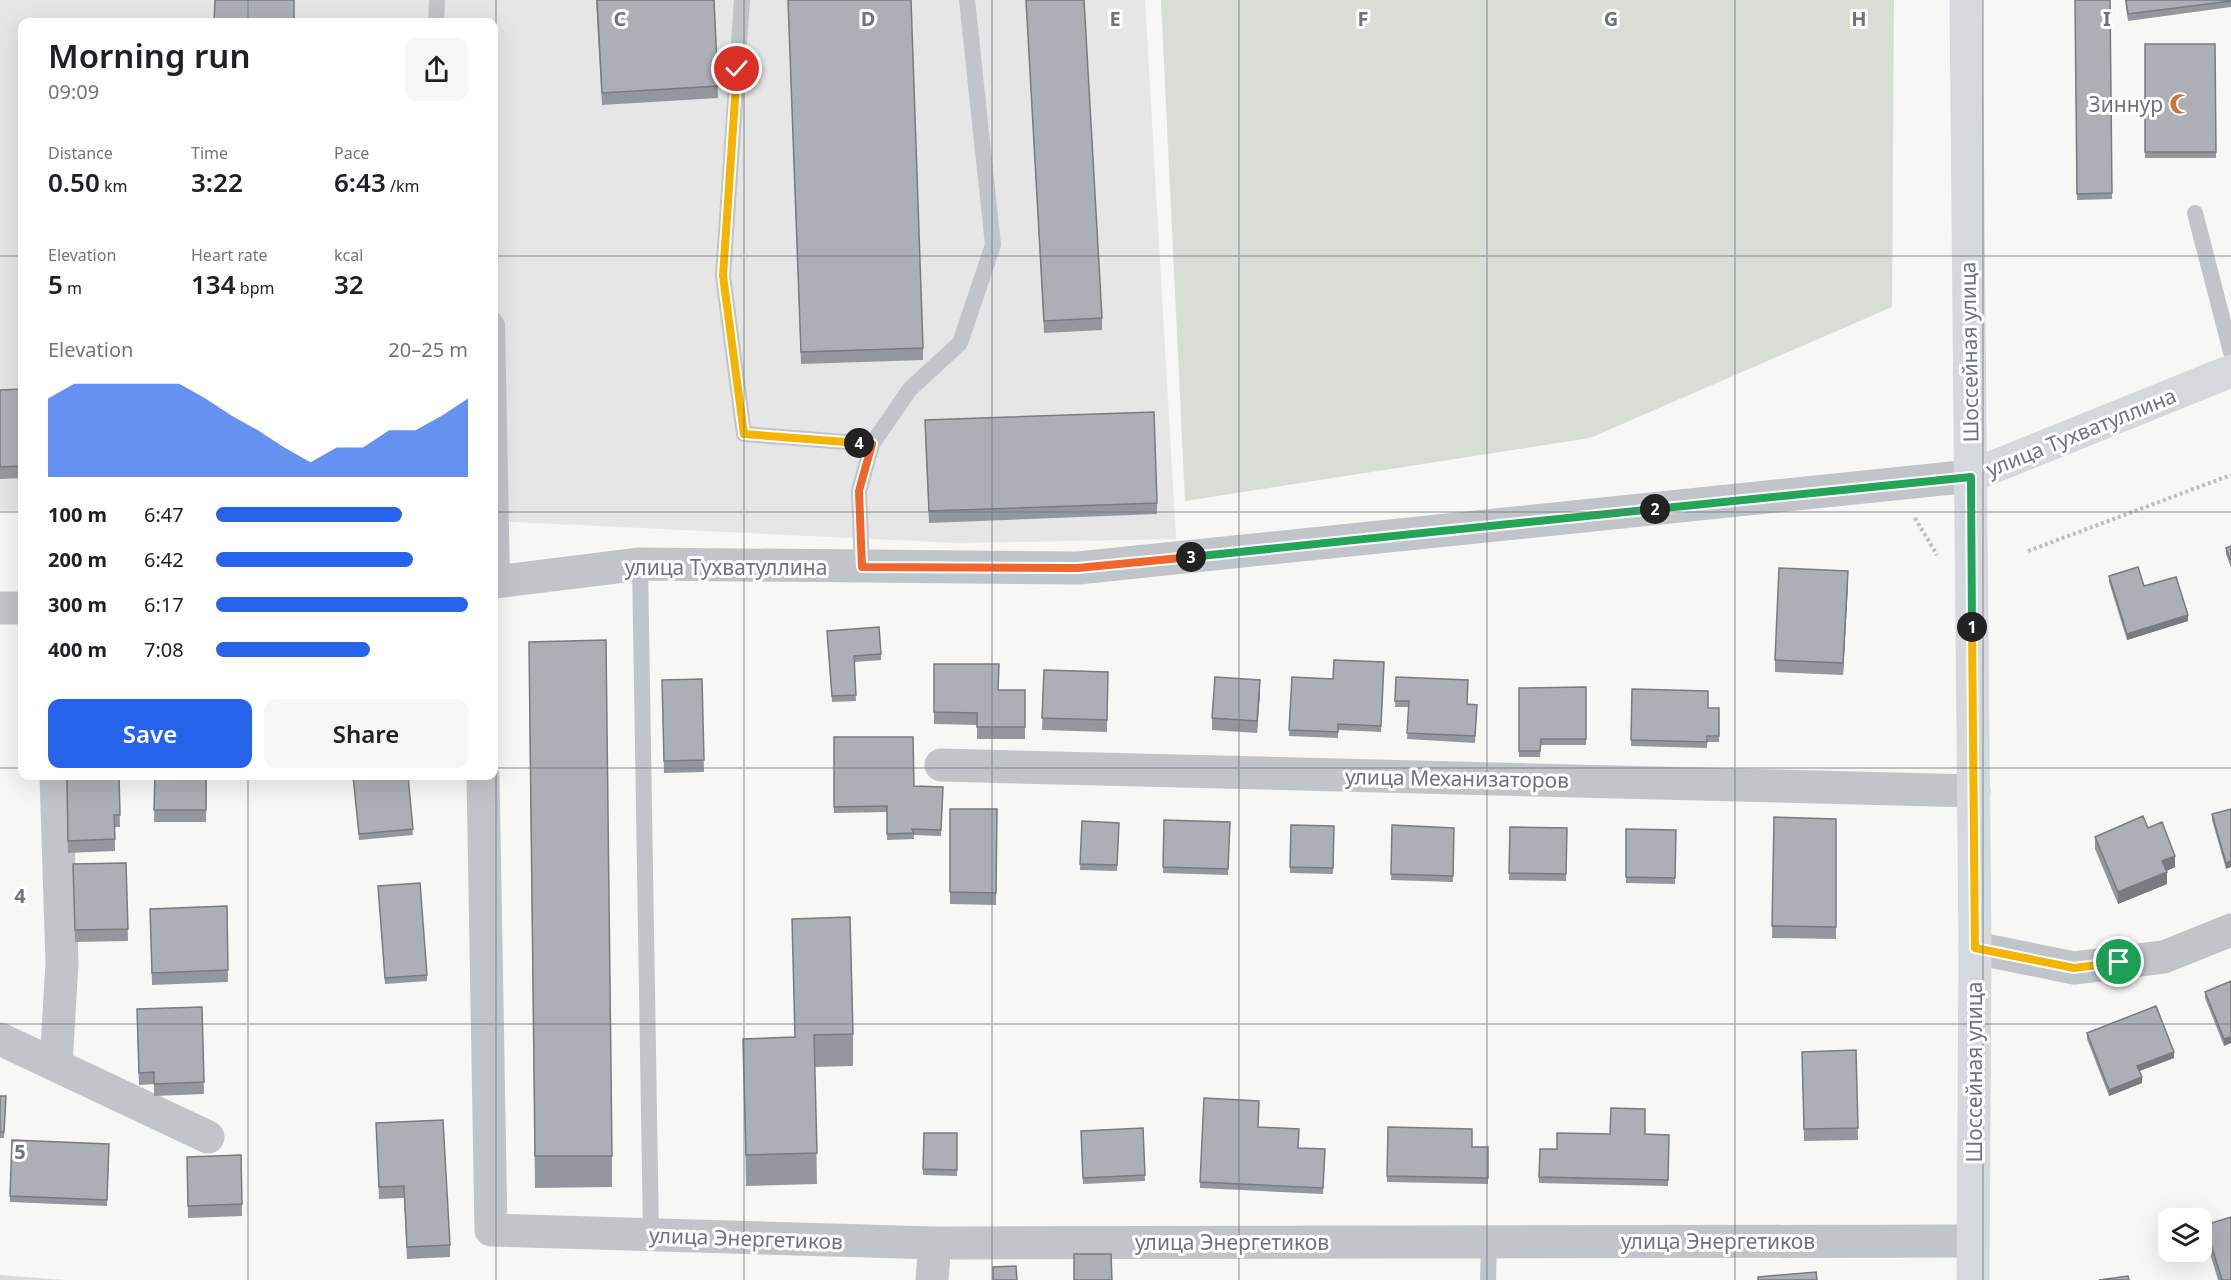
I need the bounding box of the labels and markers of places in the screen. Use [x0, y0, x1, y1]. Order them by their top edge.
pin [711, 43, 762, 94]
place label: Зиннур [2089, 90, 2163, 118]
mosque icon: Зиннур [2168, 92, 2192, 116]
pin: 4 [844, 428, 874, 458]
pin: 2 [1640, 494, 1670, 524]
pin: 3 [1176, 542, 1206, 572]
pin: 1 [1957, 612, 1987, 642]
pin [2093, 936, 2144, 987]

